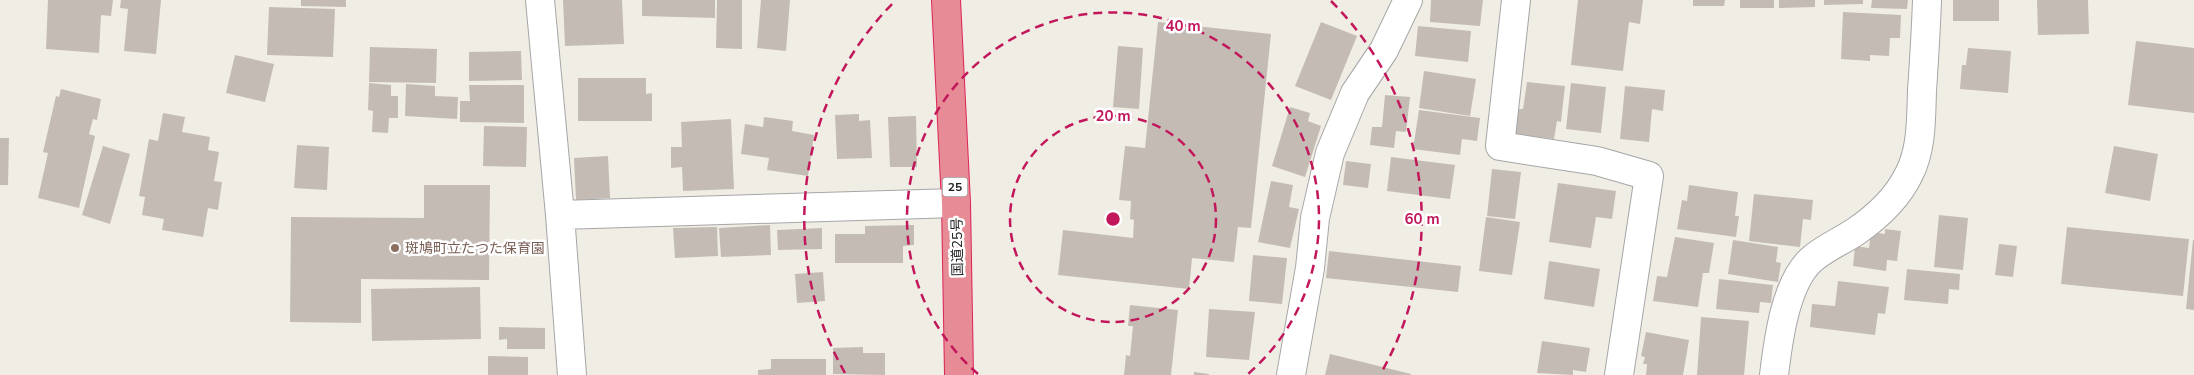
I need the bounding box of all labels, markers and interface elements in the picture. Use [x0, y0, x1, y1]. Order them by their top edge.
text: 40 m [1165, 16, 1201, 36]
text: 20 m [1095, 106, 1131, 126]
road number: 25 [942, 178, 968, 196]
text: 60 m [1404, 209, 1440, 229]
centre of rings [1104, 210, 1122, 228]
street label: 国道25号 [947, 217, 968, 277]
place label: 斑鳩町立たつた保育園 [405, 239, 545, 258]
marker: 斑鳩町立たつた保育園 [389, 242, 401, 254]

